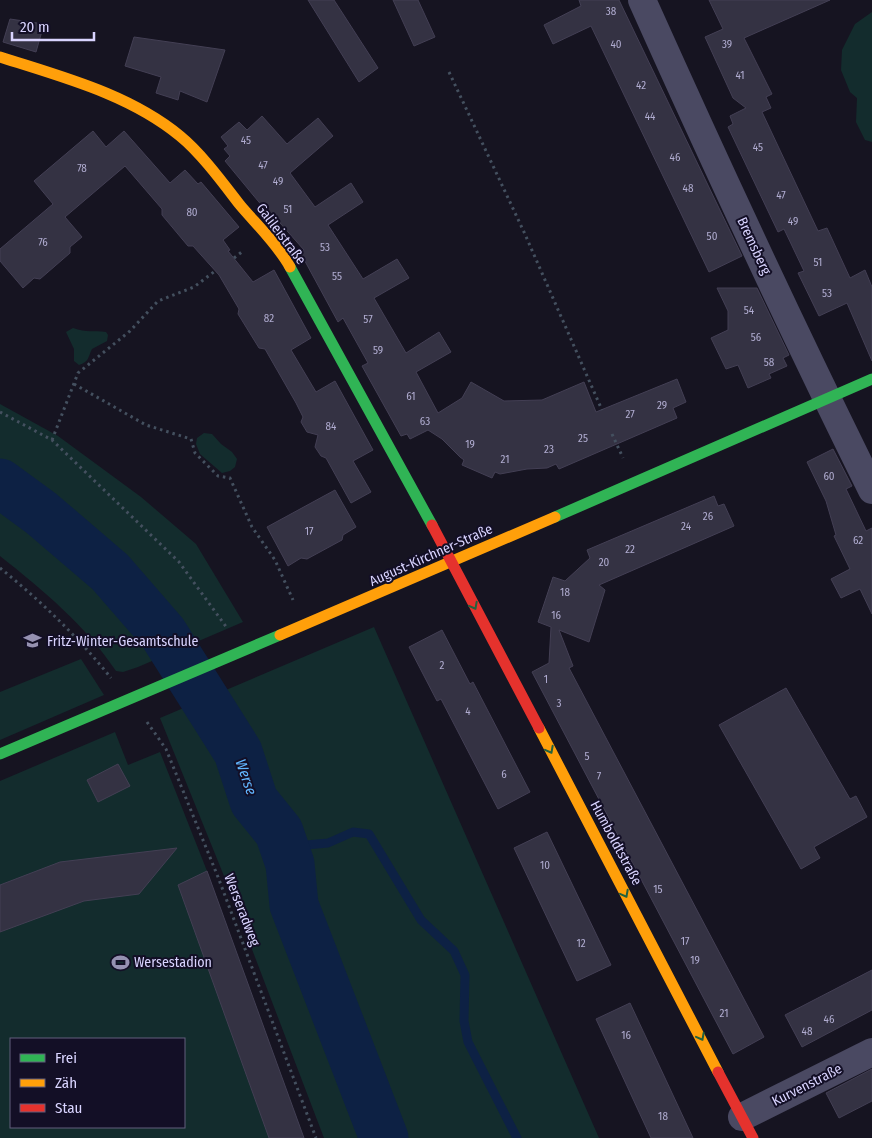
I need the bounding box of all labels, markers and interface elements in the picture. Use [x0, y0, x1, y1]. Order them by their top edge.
house number: 38 [606, 5, 617, 18]
scale bar [12, 10, 95, 42]
text: 20 m [20, 18, 50, 36]
house number: 40 [610, 38, 622, 51]
house number: 39 [722, 38, 732, 51]
house number: 41 [735, 69, 745, 82]
house number: 42 [636, 79, 646, 92]
house number: 44 [645, 110, 656, 123]
house number: 45 [241, 134, 251, 147]
house number: 45 [753, 141, 763, 154]
house number: 46 [670, 151, 681, 164]
house number: 47 [258, 159, 268, 172]
house number: 78 [77, 162, 87, 175]
house number: 49 [273, 175, 283, 188]
house number: 48 [683, 182, 694, 195]
house number: 47 [776, 189, 786, 202]
street label: Galileistraße [252, 200, 310, 268]
house number: 51 [284, 203, 292, 216]
house number: 80 [186, 206, 198, 219]
street label: Bremsberg [733, 215, 775, 278]
house number: 49 [788, 215, 798, 228]
house number: 50 [707, 230, 718, 243]
house number: 76 [38, 236, 48, 249]
house number: 53 [320, 241, 330, 254]
house number: 51 [814, 256, 822, 269]
house number: 55 [332, 270, 342, 283]
house number: 53 [822, 287, 832, 300]
house number: 54 [744, 304, 755, 317]
house number: 82 [264, 312, 274, 325]
house number: 57 [363, 313, 373, 326]
house number: 56 [751, 331, 762, 344]
house number: 59 [373, 344, 383, 357]
house number: 58 [764, 356, 775, 369]
house number: 61 [406, 390, 416, 403]
house number: 29 [657, 399, 667, 412]
house number: 27 [625, 408, 635, 421]
house number: 63 [420, 415, 430, 428]
house number: 84 [326, 420, 337, 433]
house number: 25 [578, 432, 588, 445]
house number: 19 [465, 438, 475, 451]
house number: 23 [544, 443, 554, 456]
house number: 21 [501, 453, 509, 466]
house number: 60 [823, 470, 835, 483]
house number: 26 [703, 510, 714, 523]
street label: August-Kirchner-Straße [367, 520, 495, 590]
house number: 24 [681, 520, 692, 533]
house number: 17 [305, 525, 314, 538]
house number: 62 [853, 534, 863, 547]
house number: 22 [625, 543, 635, 556]
house number: 20 [599, 556, 610, 569]
house number: 18 [560, 586, 570, 599]
one-way arrow [468, 600, 478, 609]
house number: 16 [551, 609, 561, 622]
school or university icon: Fritz-Winter-Gesamtschule [23, 631, 43, 651]
place label: Fritz-Winter-Gesamtschule [47, 633, 198, 650]
house number: 2 [440, 659, 445, 672]
house number: 1 [544, 673, 548, 686]
house number: 3 [557, 697, 562, 710]
house number: 4 [465, 705, 471, 718]
one-way arrow [544, 744, 554, 753]
house number: 5 [584, 750, 590, 763]
water label: Werse [232, 757, 260, 797]
house number: 6 [501, 768, 507, 781]
house number: 7 [597, 770, 602, 783]
street label: Humboldtstraße [587, 798, 645, 888]
house number: 10 [540, 859, 550, 872]
street label: Werseradweg [220, 871, 264, 949]
house number: 15 [653, 883, 663, 896]
one-way arrow [619, 888, 629, 897]
house number: 17 [681, 935, 690, 948]
house number: 12 [576, 937, 586, 950]
sports icon: Wersestadion [110, 952, 130, 972]
place label: Wersestadion [134, 954, 212, 971]
house number: 19 [690, 954, 700, 967]
house number: 21 [720, 1007, 728, 1020]
house number: 46 [824, 1013, 835, 1026]
house number: 48 [802, 1025, 813, 1038]
house number: 16 [621, 1029, 631, 1042]
one-way arrow [695, 1032, 705, 1041]
legend [10, 1038, 185, 1128]
text: Frei [55, 1049, 77, 1067]
street label: Kurvenstraße [769, 1060, 845, 1110]
text: Zäh [55, 1074, 77, 1092]
text: Stau [55, 1099, 82, 1117]
house number: 18 [658, 1110, 668, 1123]

